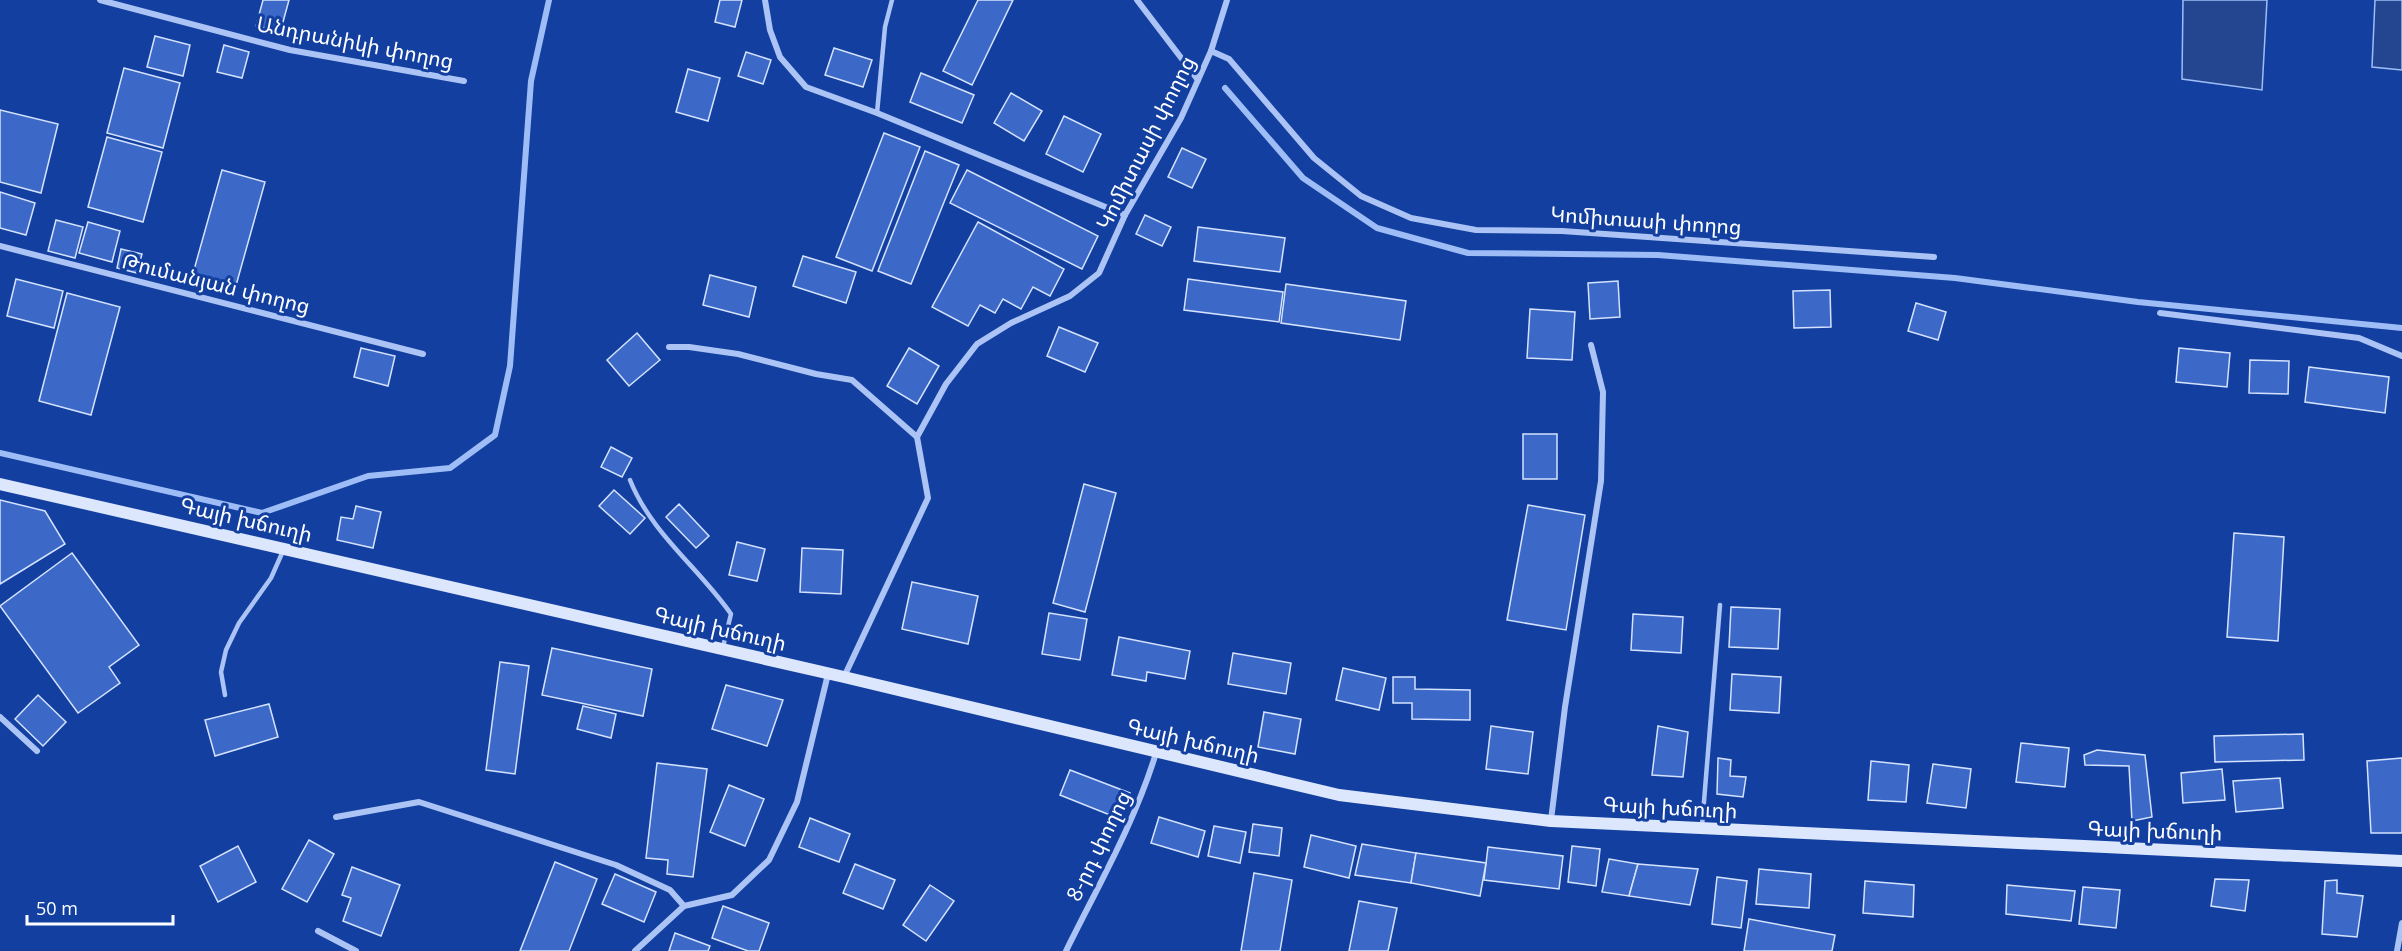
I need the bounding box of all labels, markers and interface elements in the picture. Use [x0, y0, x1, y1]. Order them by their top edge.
street label: Անդրանիկի փողոց [254, 9, 456, 75]
street label: Կոմիտասի փողոց [1089, 51, 1201, 234]
street label: Կոմիտասի փողոց [1550, 199, 1743, 241]
street label: Թումանյան փողոց [119, 246, 313, 320]
street label: Գայի խճուղի [177, 490, 315, 548]
street label: Գայի խճուղի [651, 599, 789, 657]
street label: Գայի խճուղի [1124, 711, 1262, 769]
street label: 8-րդ փողոց [1059, 786, 1137, 905]
street label: Գայի խճուղի [1602, 789, 1738, 825]
street label: Գայի խճուղի [2087, 814, 2223, 846]
scale bar [27, 888, 172, 926]
text: 50 m [36, 896, 78, 920]

